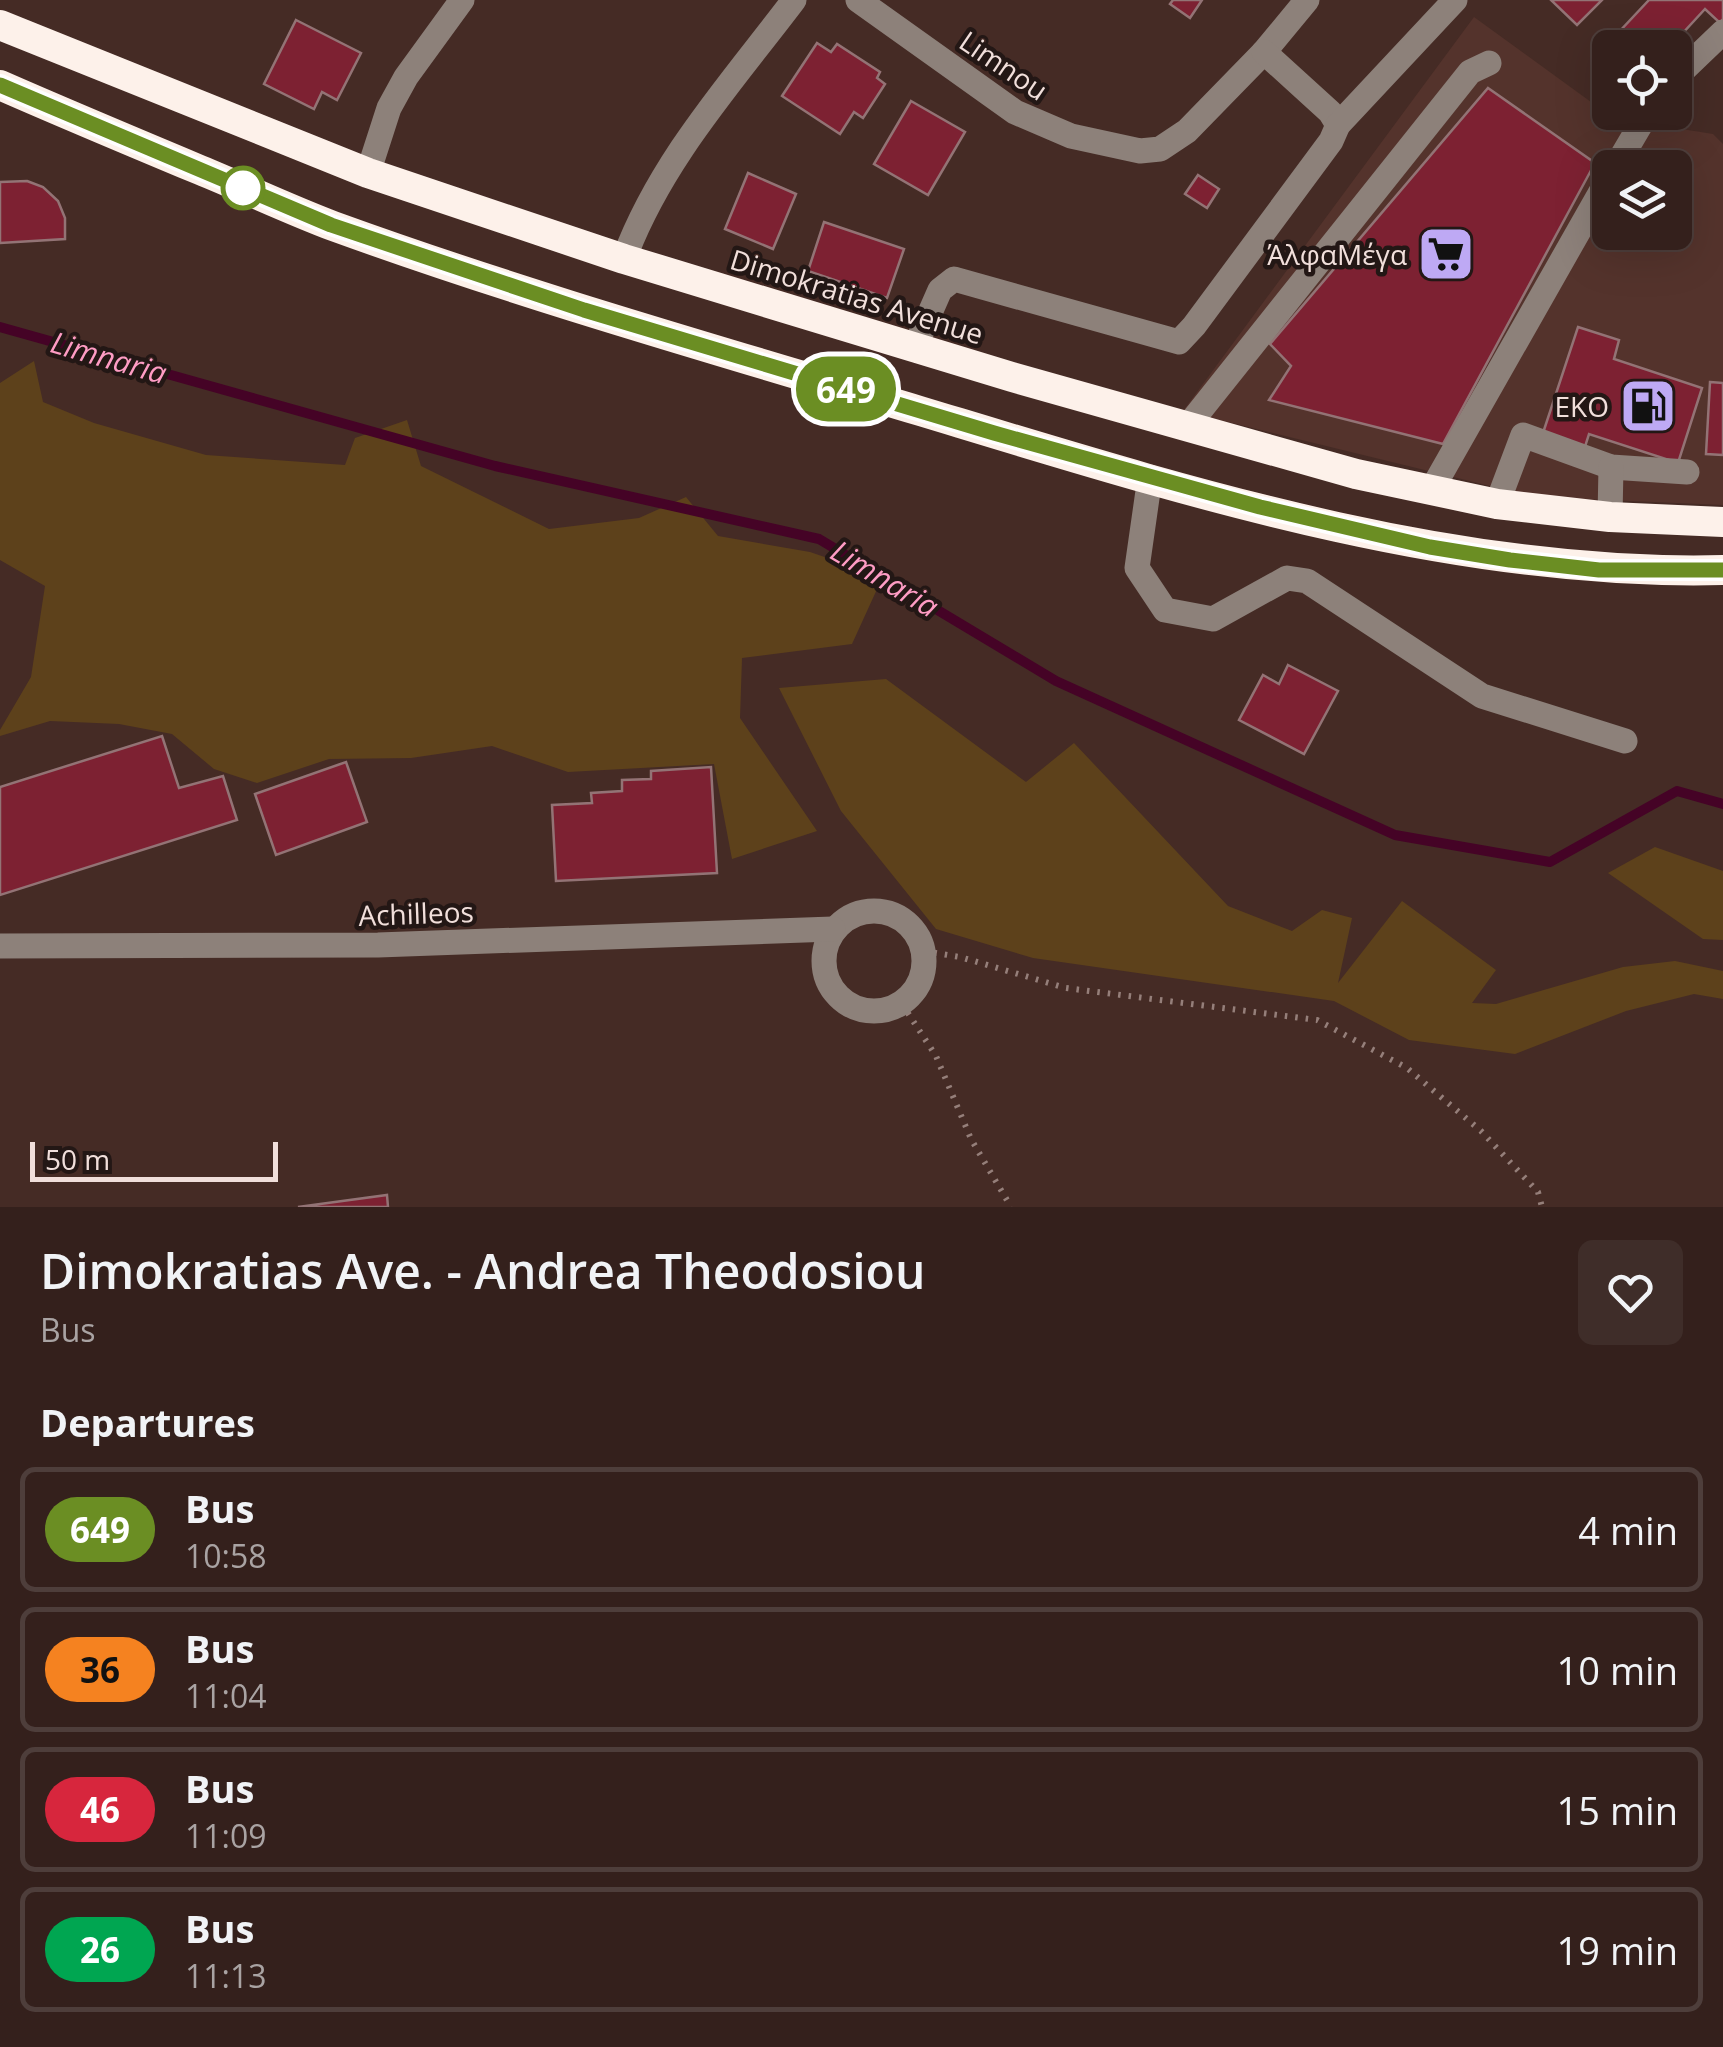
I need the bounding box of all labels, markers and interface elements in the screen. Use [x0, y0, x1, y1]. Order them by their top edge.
street label: Limnou [952, 22, 1056, 108]
map controls [1592, 30, 1692, 250]
button: locate [1592, 30, 1692, 130]
button: layers [1592, 150, 1692, 250]
unlabelled marker [222, 167, 264, 209]
supermarket icon: ΆλφαΜέγα [1416, 224, 1476, 284]
place label: ΆλφαΜέγα [1267, 235, 1407, 273]
street label: Dimokratias Avenue [726, 239, 988, 353]
water label: Limnaria [46, 321, 172, 393]
line badge: 649 [788, 356, 904, 422]
text: 649 [816, 366, 876, 413]
fuel station icon: EKO [1618, 376, 1678, 436]
place label: EKO [1555, 387, 1609, 425]
water label: Limnaria [824, 530, 946, 626]
street label: Achilleos [358, 892, 474, 934]
scale bar [30, 1137, 278, 1182]
text: 50 m [45, 1140, 110, 1178]
text: Dimokratias Ave. - Andrea Theodosiou [40, 1238, 925, 1303]
button: heart [1578, 1240, 1683, 1345]
text: Bus [40, 1308, 96, 1351]
text: Departures [40, 1396, 255, 1448]
text: Bus [185, 1482, 254, 1534]
text: 4 min [1578, 1504, 1678, 1556]
text: 649 [70, 1506, 130, 1553]
text: 10:58 [185, 1534, 267, 1577]
text: Bus [185, 1622, 254, 1674]
text: 10 min [1557, 1644, 1678, 1696]
text: 36 [80, 1646, 120, 1693]
text: 11:04 [185, 1674, 267, 1717]
text: Bus [185, 1762, 254, 1814]
text: 15 min [1557, 1784, 1678, 1836]
text: 46 [80, 1786, 120, 1833]
text: 11:09 [185, 1814, 267, 1857]
text: Bus [185, 1902, 254, 1954]
text: 19 min [1557, 1924, 1678, 1976]
text: 26 [80, 1926, 120, 1973]
text: 11:13 [185, 1954, 267, 1997]

